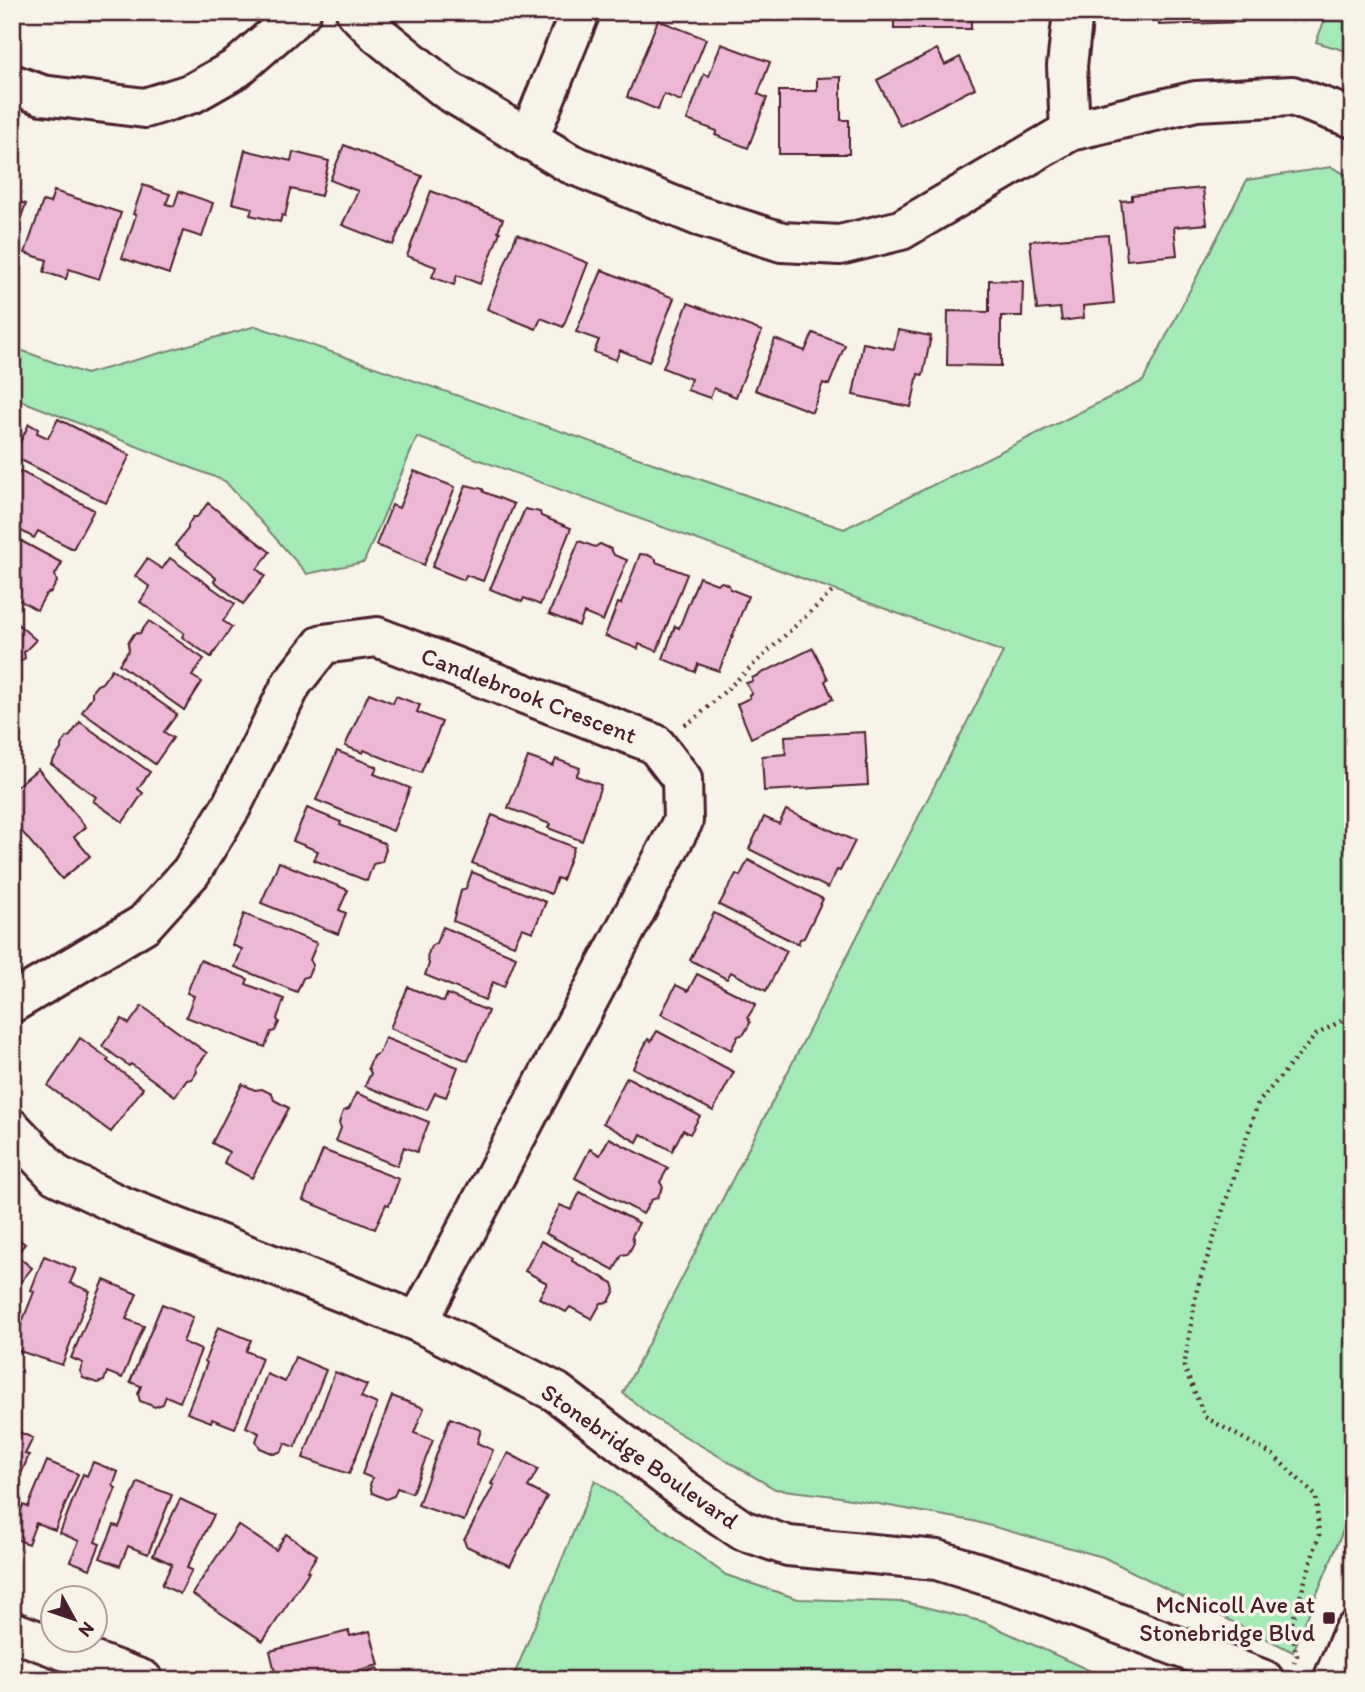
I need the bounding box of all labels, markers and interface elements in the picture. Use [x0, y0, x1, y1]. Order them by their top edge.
street label: Candlebrook Crescent [417, 641, 641, 749]
street label: Stonebridge Boulevard [536, 1377, 744, 1535]
north arrow [38, 1584, 108, 1654]
place label: McNicoll Ave at Stonebridge Blvd [1139, 1590, 1315, 1647]
marker: McNicoll Ave at Stonebridge Blvd [1321, 1610, 1337, 1626]
text: N [74, 1617, 100, 1642]

